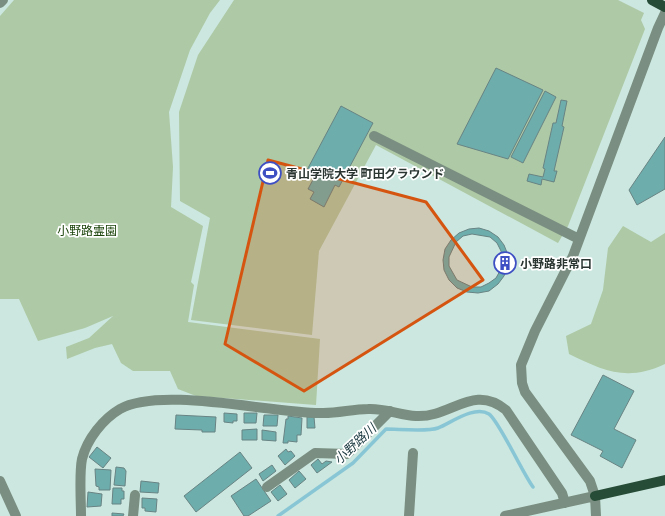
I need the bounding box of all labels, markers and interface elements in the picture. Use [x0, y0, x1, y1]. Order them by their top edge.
sports icon: 青山学院大学 町田グラウンド [257, 160, 283, 186]
place label: 青山学院大学 町田グラウンド [286, 165, 445, 182]
park label: 小野路霊園 [57, 222, 117, 239]
building icon: 小野路非常口 [492, 250, 518, 276]
place label: 小野路非常口 [520, 255, 592, 272]
water label: 小野路川 [330, 418, 382, 469]

